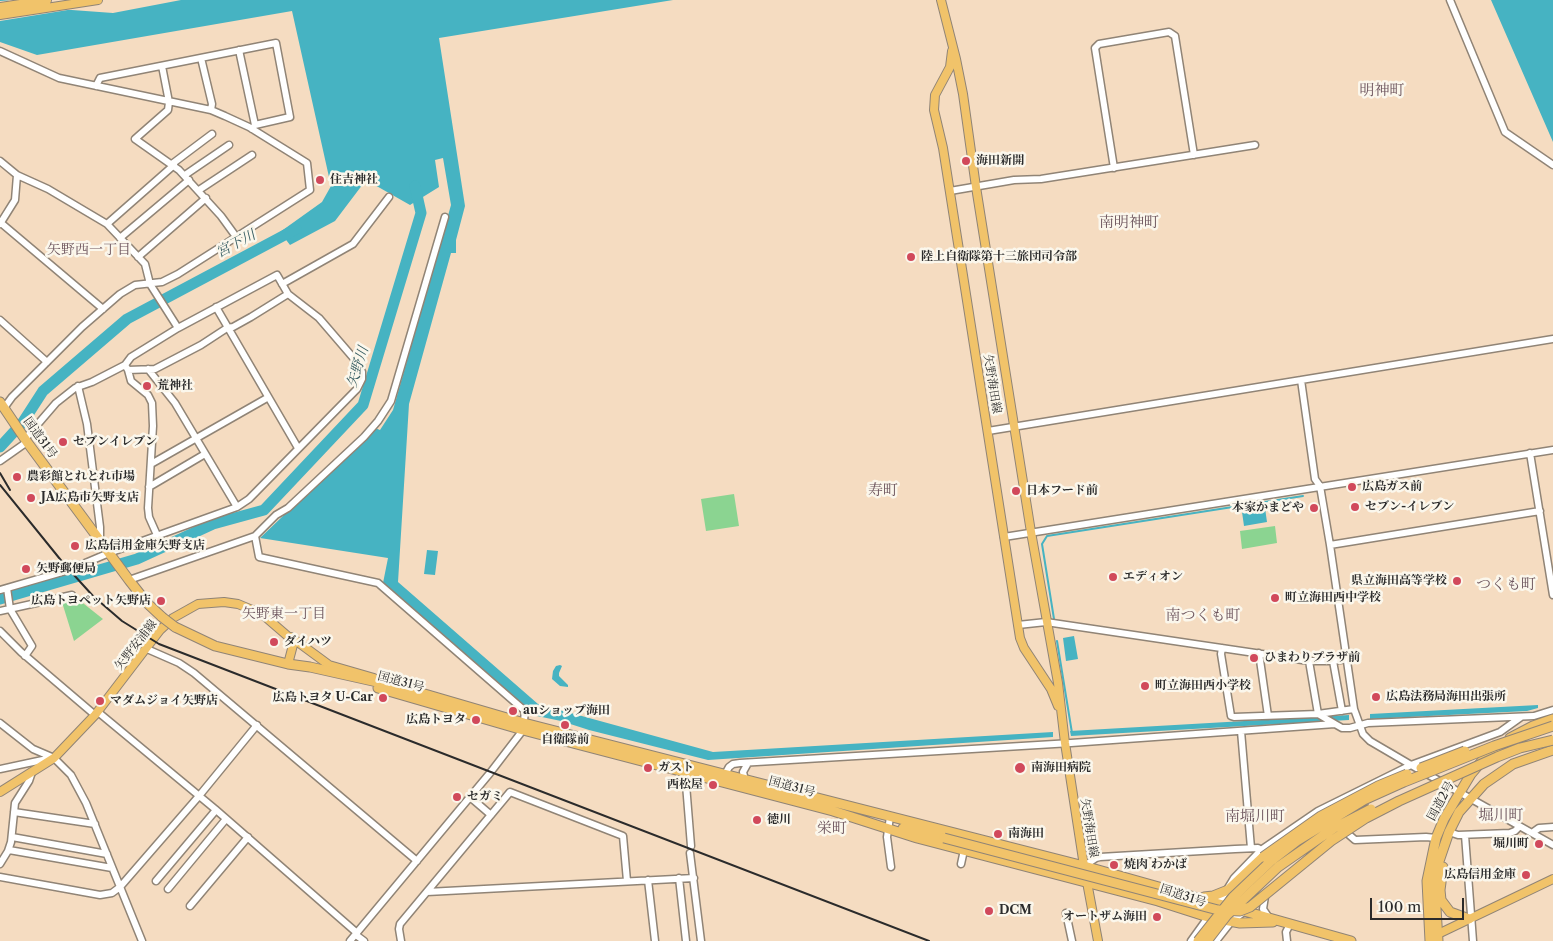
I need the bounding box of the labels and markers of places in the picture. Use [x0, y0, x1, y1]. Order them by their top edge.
place label: 海田新開 [976, 154, 1024, 168]
marker: 海田新開 [960, 155, 972, 167]
place label: 住吉神社 [330, 173, 378, 187]
marker: 住吉神社 [314, 174, 326, 186]
place label: 陸上自衛隊第十三旅団司令部 [921, 250, 1077, 264]
marker: 陸上自衛隊第十三旅団司令部 [905, 251, 917, 263]
place label: 荒神社 [157, 379, 193, 393]
marker: 荒神社 [141, 380, 153, 392]
place label: セブンイレブン [73, 435, 157, 449]
marker: セブンイレブン [57, 436, 69, 448]
place label: 農彩館とれとれ市場 [27, 470, 135, 484]
marker: 農彩館とれとれ市場 [11, 471, 23, 483]
place label: 広島ガス前 [1362, 480, 1422, 494]
marker: 広島ガス前 [1346, 481, 1358, 493]
place label: 日本フード前 [1026, 484, 1098, 498]
marker: 日本フード前 [1010, 485, 1022, 497]
place label: JA広島市矢野支店 [41, 491, 139, 505]
marker: JA広島市矢野支店 [25, 492, 37, 504]
place label: セブン-イレブン [1365, 500, 1454, 514]
place label: 本家かまどや [1232, 501, 1304, 515]
marker: セブン-イレブン [1349, 501, 1361, 513]
marker: 本家かまどや [1308, 502, 1320, 514]
place label: 広島信用金庫矢野支店 [85, 539, 205, 553]
marker: 広島信用金庫矢野支店 [69, 540, 81, 552]
place label: 矢野郵便局 [36, 562, 96, 576]
marker: 矢野郵便局 [20, 563, 32, 575]
place label: エディオン [1123, 570, 1183, 584]
marker: エディオン [1107, 571, 1119, 583]
place label: 県立海田高等学校 [1351, 574, 1447, 588]
marker: 県立海田高等学校 [1451, 575, 1463, 587]
place label: 町立海田西中学校 [1285, 591, 1381, 605]
marker: 町立海田西中学校 [1269, 592, 1281, 604]
place label: 広島トヨペット矢野店 [31, 594, 151, 608]
marker: 広島トヨペット矢野店 [155, 595, 167, 607]
place label: ダイハツ [284, 635, 332, 649]
marker: ダイハツ [268, 636, 280, 648]
place label: ひまわりプラザ前 [1264, 651, 1360, 665]
marker: ひまわりプラザ前 [1248, 652, 1260, 664]
place label: 町立海田西小学校 [1155, 679, 1251, 693]
marker: 町立海田西小学校 [1139, 680, 1151, 692]
place label: 広島法務局海田出張所 [1386, 690, 1506, 704]
place label: 広島トヨタ U-Car [272, 691, 373, 705]
marker: 広島法務局海田出張所 [1370, 691, 1382, 703]
marker: 広島トヨタ U-Car [377, 692, 389, 704]
place label: マダムジョイ矢野店 [110, 694, 218, 708]
marker: マダムジョイ矢野店 [94, 695, 106, 707]
place label: auショップ海田 [523, 704, 610, 718]
marker: auショップ海田 [507, 705, 519, 717]
place label: 広島トヨタ [406, 713, 466, 727]
marker: 広島トヨタ [470, 714, 482, 726]
marker: 自衛隊前 [559, 719, 571, 731]
place label: 自衛隊前 [541, 733, 589, 747]
place label: ガスト [658, 761, 694, 775]
marker: 南海田病院 [1013, 761, 1027, 775]
place label: 南海田病院 [1031, 761, 1091, 775]
marker: ガスト [642, 762, 654, 774]
place label: 西松屋 [667, 778, 703, 792]
marker: 西松屋 [707, 779, 719, 791]
place label: セガミ [467, 790, 503, 804]
marker: セガミ [451, 791, 463, 803]
place label: 徳川 [767, 813, 791, 827]
marker: 徳川 [751, 814, 763, 826]
place label: 南海田 [1008, 827, 1044, 841]
marker: 南海田 [992, 828, 1004, 840]
place label: 堀川町 [1493, 837, 1529, 851]
marker: 堀川町 [1533, 838, 1545, 850]
place label: 焼肉 わかば [1124, 858, 1187, 872]
marker: 焼肉 わかば [1108, 859, 1120, 871]
place label: 広島信用金庫 [1444, 868, 1516, 882]
marker: 広島信用金庫 [1520, 869, 1532, 881]
place label: DCM [999, 904, 1032, 918]
marker: DCM [983, 905, 995, 917]
place label: オートザム海田 [1063, 910, 1147, 924]
marker: オートザム海田 [1151, 911, 1163, 923]

